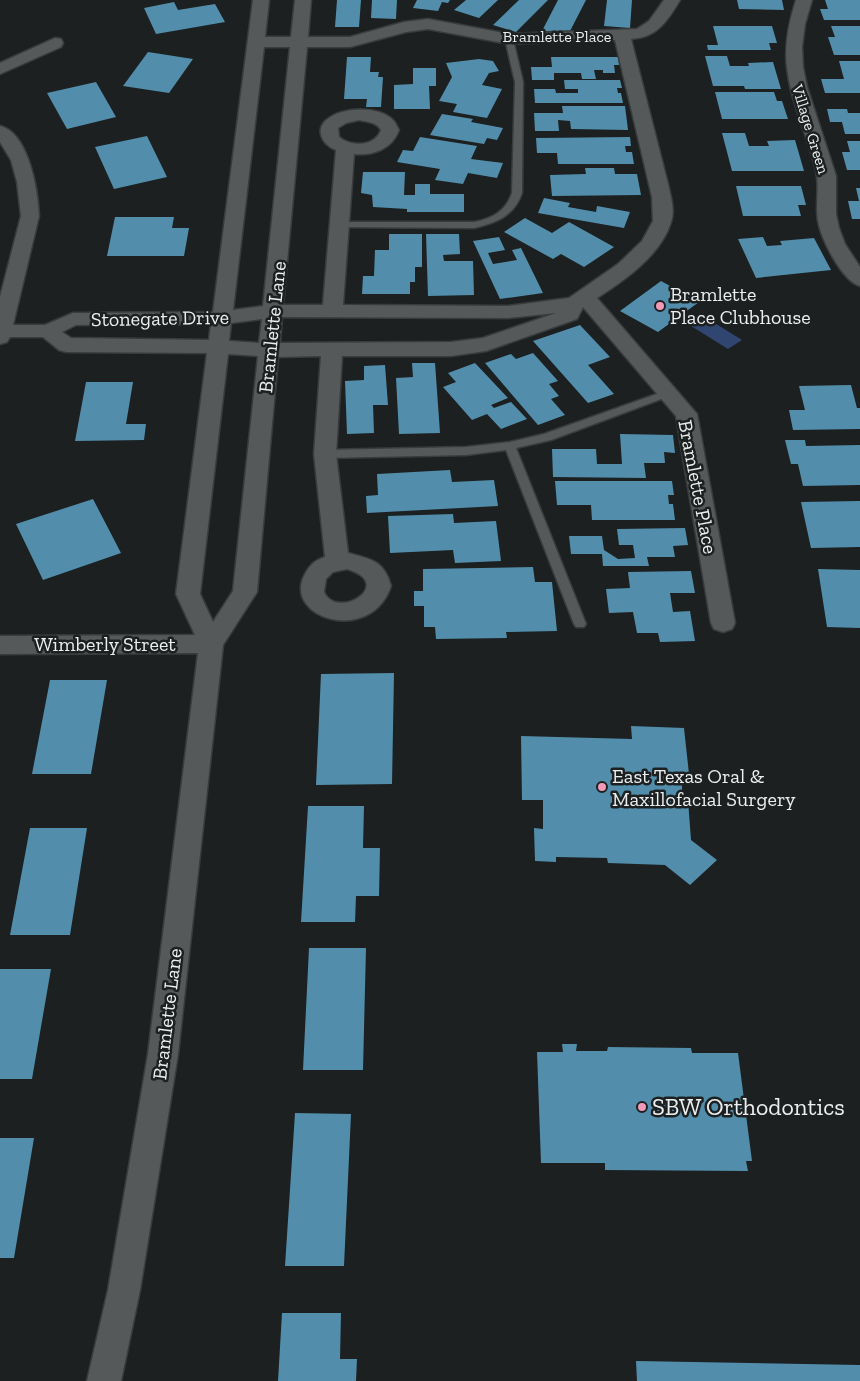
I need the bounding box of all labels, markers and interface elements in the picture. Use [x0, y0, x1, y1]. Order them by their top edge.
street label: Bramlette Place [503, 27, 611, 46]
street label: Village Green [788, 81, 833, 177]
street label: Bramlette Lane [253, 260, 291, 394]
place label: Bramlette Place Clubhouse [670, 282, 811, 329]
marker: Bramlette Place Clubhouse [654, 300, 666, 312]
street label: Stonegate Drive [91, 305, 229, 331]
street label: Bramlette Place [673, 418, 723, 556]
street label: Wimberly Street [34, 632, 176, 656]
place label: East Texas Oral & Maxillofacial Surgery [612, 764, 796, 811]
marker: East Texas Oral & Maxillofacial Surgery [596, 781, 608, 793]
street label: Bramlette Lane [147, 947, 187, 1081]
place label: SBW Orthodontics [652, 1092, 845, 1121]
marker: SBW Orthodontics [636, 1101, 648, 1113]

